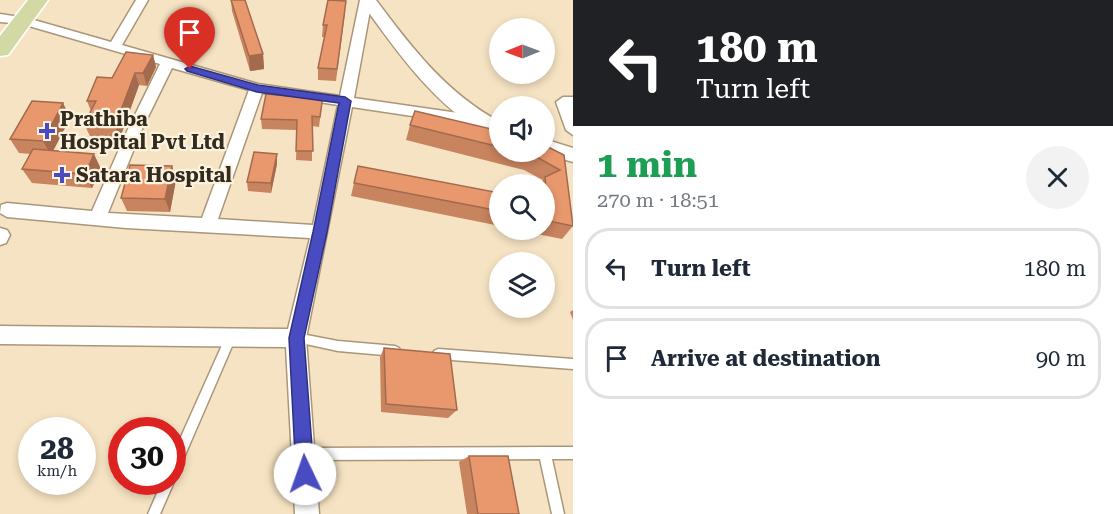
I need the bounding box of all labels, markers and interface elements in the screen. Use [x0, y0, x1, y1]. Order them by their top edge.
pin [164, 7, 215, 69]
icon: arrive [173, 16, 206, 49]
north arrow [489, 18, 555, 84]
map controls [489, 18, 555, 318]
text: 180 m [696, 23, 818, 72]
icon: left [597, 24, 675, 102]
text: Turn left [696, 73, 810, 105]
button: sound [489, 96, 555, 162]
place label: Prathiba Hospital Pvt Ltd [60, 107, 226, 154]
marker: Prathiba Hospital Pvt Ltd [38, 122, 56, 140]
text: 1 min [597, 144, 697, 186]
button: close [1026, 146, 1089, 209]
place label: Satara Hospital [76, 163, 232, 187]
marker: Satara Hospital [53, 166, 71, 184]
button: search [489, 174, 555, 240]
text: 270 m · 18:51 [597, 188, 719, 212]
button: layers [489, 252, 555, 318]
icon: left [600, 252, 633, 285]
text: Turn left [651, 256, 751, 281]
text: 180 m [1023, 256, 1086, 281]
icon: arrive [600, 342, 633, 375]
text: Arrive at destination [651, 346, 880, 371]
text: 90 m [1036, 346, 1086, 371]
speed limit sign: 30 [108, 417, 186, 495]
text: 28 [40, 431, 74, 466]
position arrow [273, 442, 337, 506]
text: km/h [37, 462, 77, 480]

